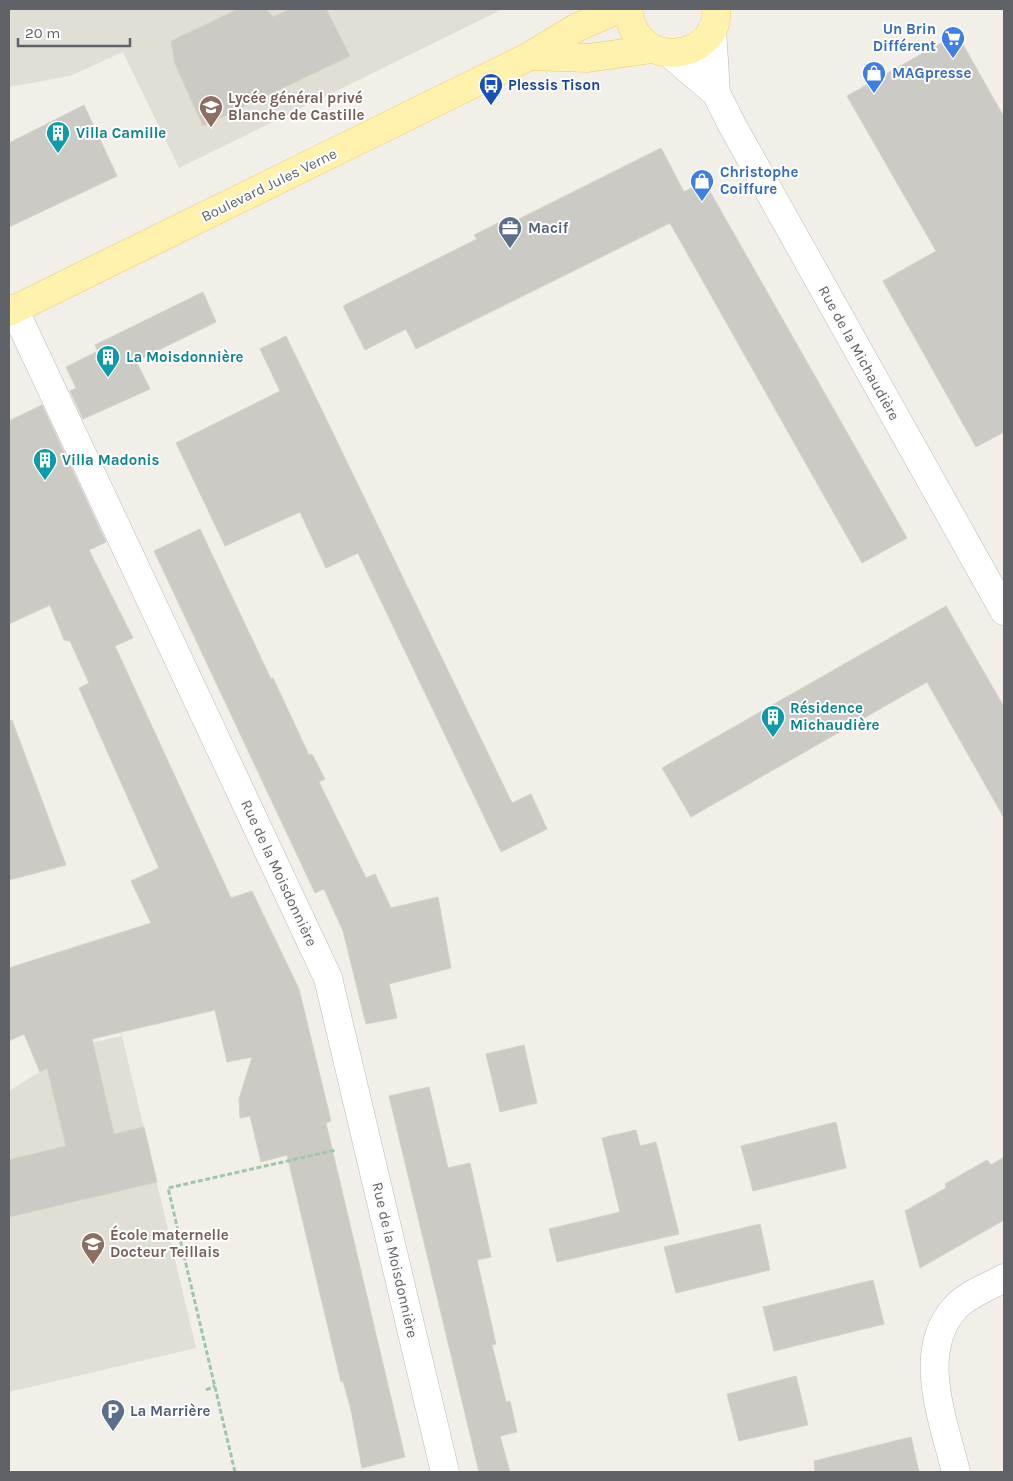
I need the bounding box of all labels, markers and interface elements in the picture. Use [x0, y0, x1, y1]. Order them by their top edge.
scale bar [18, 15, 130, 47]
place label: Un Brin Différent [873, 20, 936, 55]
text: 20 m [25, 24, 60, 42]
supermarket icon: Un Brin Différent [940, 25, 966, 59]
shop icon: MAGpresse [861, 60, 887, 94]
place label: MAGpresse [892, 64, 971, 82]
bus stop icon: Plessis Tison [478, 72, 504, 106]
place label: Plessis Tison [508, 76, 600, 94]
place label: Lycée général privé Blanche de Castille [228, 89, 365, 124]
school or university icon: Lycée général privé Blanche de Castille [198, 94, 224, 128]
building icon: Villa Camille [45, 120, 71, 154]
place label: Villa Camille [76, 124, 166, 142]
street label: Boulevard Jules Verne [198, 144, 340, 226]
place label: Christophe Coiffure [720, 163, 798, 198]
shop icon: Christophe Coiffure [689, 168, 715, 202]
office icon: Macif [497, 215, 523, 249]
place label: Macif [528, 219, 569, 237]
street label: Rue de la Michaudière [814, 283, 904, 423]
building icon: La Moisdonnière [95, 344, 121, 378]
place label: La Moisdonnière [126, 348, 244, 366]
building icon: Villa Madonis [32, 447, 58, 481]
place label: Villa Madonis [62, 451, 160, 469]
place label: Résidence Michaudière [790, 699, 879, 734]
building icon: Résidence Michaudière [760, 704, 786, 738]
street label: Rue de la Moisdonnière [237, 797, 321, 949]
street label: Rue de la Moisdonnière [368, 1180, 422, 1340]
place label: École maternelle Docteur Teillais [110, 1225, 229, 1261]
school or university icon: École maternelle Docteur Teillais [80, 1231, 106, 1265]
parking icon: La Marrière [100, 1398, 126, 1432]
place label: La Marrière [130, 1402, 210, 1420]

